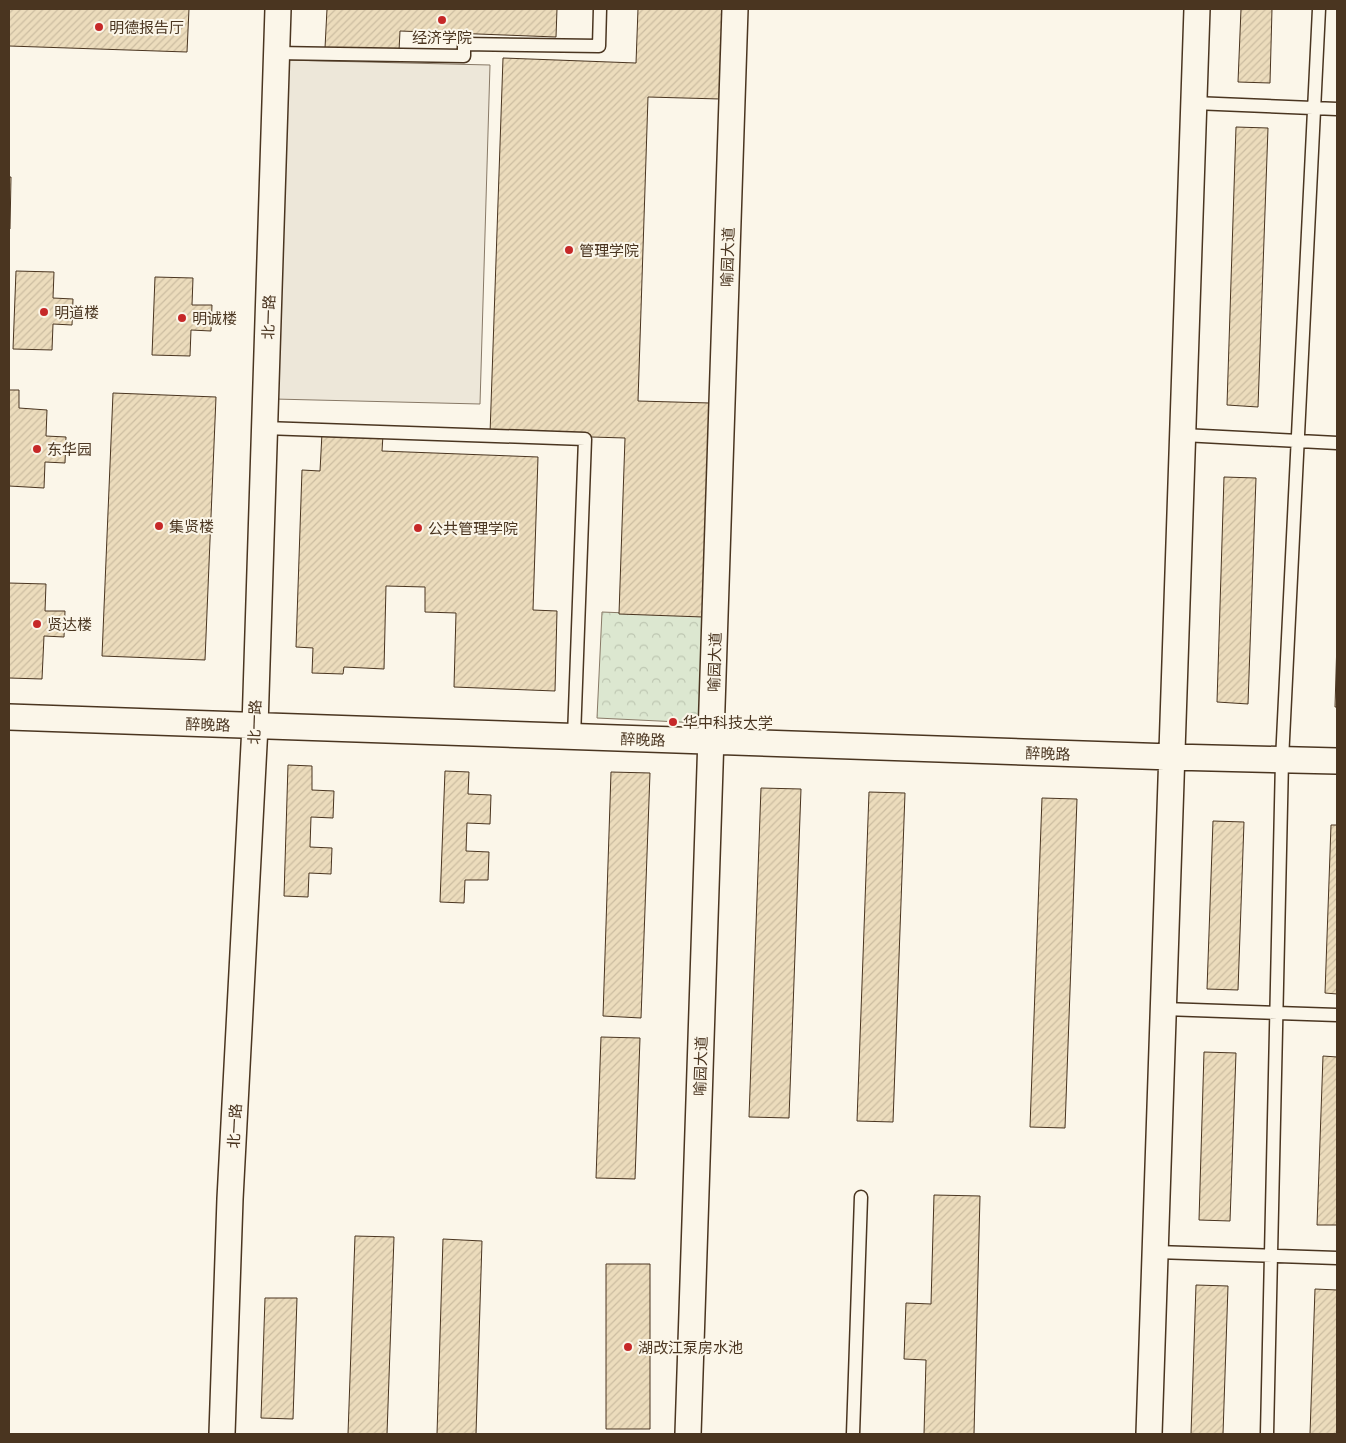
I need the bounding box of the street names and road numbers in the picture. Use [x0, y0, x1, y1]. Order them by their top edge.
street label: 喻园大道 [716, 227, 738, 287]
street label: 北一路 [257, 294, 279, 340]
street label: 喻园大道 [703, 632, 725, 692]
street label: 北一路 [243, 699, 265, 745]
street label: 醉晚路 [185, 713, 231, 735]
street label: 醉晚路 [620, 728, 666, 750]
street label: 醉晚路 [1025, 742, 1071, 764]
street label: 喻园大道 [689, 1036, 711, 1096]
street label: 北一路 [223, 1103, 245, 1149]

